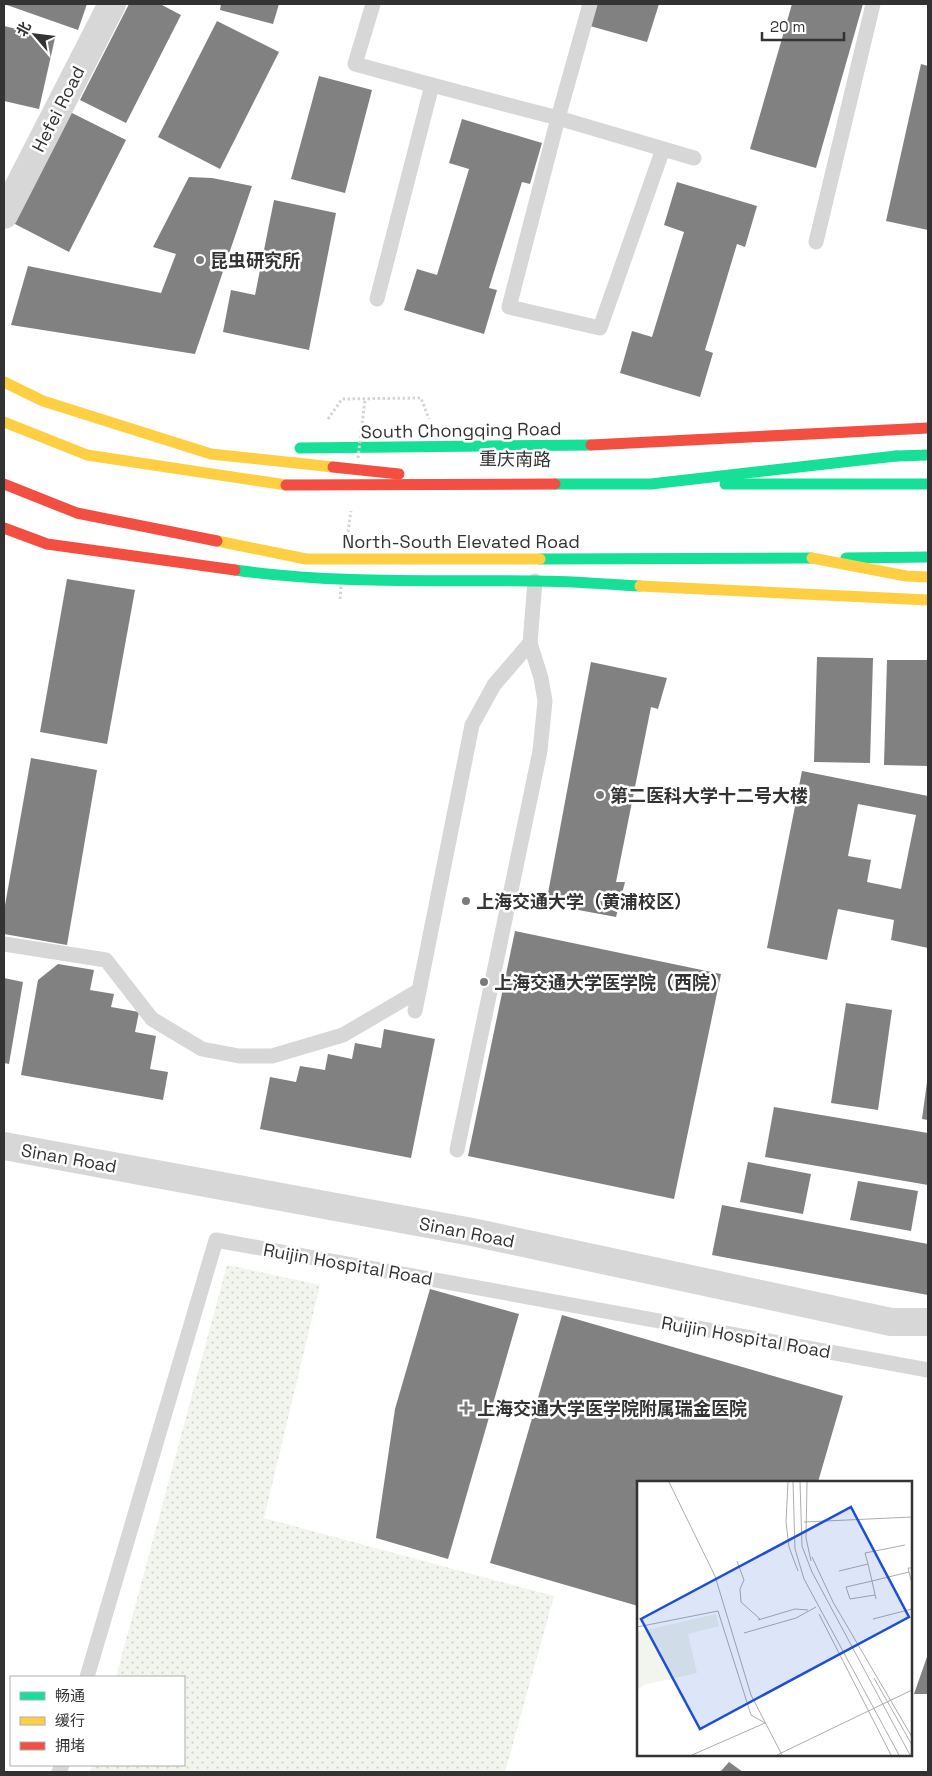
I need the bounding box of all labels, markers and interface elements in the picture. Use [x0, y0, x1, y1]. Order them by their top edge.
north arrow [10, 10, 60, 60]
scale bar [762, 10, 844, 42]
text: 20 m [770, 17, 805, 36]
text: 北 [12, 18, 35, 39]
street label: Hefei Road [27, 62, 89, 156]
place label: 昆虫研究所 [210, 249, 300, 272]
marker: 昆虫研究所 [194, 254, 206, 266]
street label: South Chongqing Road [360, 417, 562, 443]
street label: 重庆南路 [479, 447, 551, 471]
street label: North-South Elevated Road [342, 530, 580, 553]
place label: 第二医科大学十二号大楼 [610, 784, 808, 807]
marker: 第二医科大学十二号大楼 [594, 789, 606, 801]
place label: 上海交通大学（黄浦校区） [476, 890, 692, 913]
marker: 上海交通大学（黄浦校区） [460, 895, 472, 907]
place label: 上海交通大学医学院（西院） [494, 971, 728, 994]
marker: 上海交通大学医学院（西院） [478, 976, 490, 988]
street label: Sinan Road [19, 1138, 119, 1178]
street label: Sinan Road [417, 1211, 517, 1253]
street label: Ruijin Hospital Road [262, 1238, 434, 1290]
street label: Ruijin Hospital Road [660, 1311, 832, 1363]
place label: 上海交通大学医学院附属瑞金医院 [477, 1397, 747, 1420]
marker: 上海交通大学医学院附属瑞金医院 [459, 1401, 473, 1415]
inset map [637, 1481, 912, 1756]
legend [10, 1676, 185, 1766]
text: 畅通 [55, 1686, 85, 1705]
text: 缓行 [55, 1711, 85, 1730]
text: 拥堵 [55, 1736, 85, 1755]

